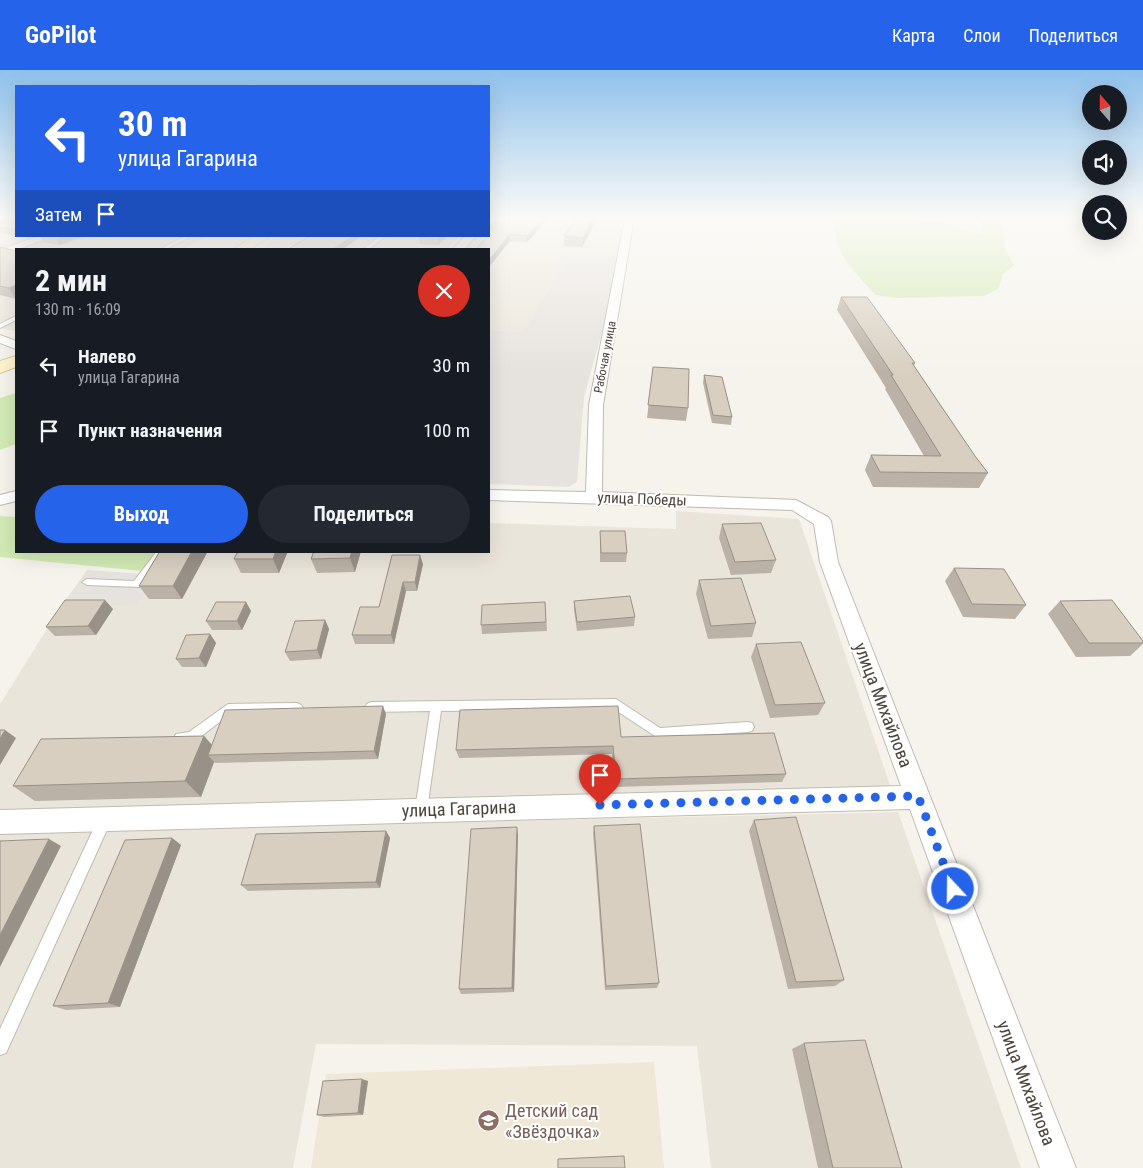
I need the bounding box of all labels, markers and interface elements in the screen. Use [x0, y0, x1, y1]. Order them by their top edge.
text: GoPilot [25, 21, 96, 49]
text: Карта [892, 25, 935, 46]
text: Слои [963, 25, 1001, 46]
text: Поделиться [1029, 25, 1118, 46]
north arrow [1082, 85, 1128, 130]
map controls [1082, 85, 1127, 240]
text: 30 m [118, 104, 187, 145]
icon: left [35, 105, 100, 170]
button: sound [1082, 140, 1127, 185]
text: улица Гагарина [118, 146, 258, 171]
button: search [1082, 195, 1127, 240]
icon: arrive [92, 200, 120, 228]
text: Затем [35, 203, 82, 226]
text: 2 мин [35, 263, 107, 298]
button: close [418, 265, 470, 317]
text: 130 m · 16:09 [35, 300, 121, 319]
street label: Рабочая улица [591, 319, 619, 394]
text: Налево [78, 345, 136, 368]
icon: left [35, 352, 63, 380]
text: 30 m [433, 354, 470, 377]
text: улица Гагарина [78, 368, 180, 387]
icon: arrive [35, 417, 63, 445]
text: Пункт назначения [78, 419, 222, 442]
text: 100 m [423, 419, 470, 442]
button: Выход [35, 485, 248, 543]
button: Поделиться [258, 485, 470, 543]
street label: улица Победы [597, 488, 687, 510]
street label: улица Михайлова [850, 639, 917, 770]
pin [579, 754, 621, 805]
icon: arrive [586, 761, 614, 789]
street label: улица Гагарина [401, 796, 517, 821]
position arrow [926, 862, 978, 914]
street label: улица Михайлова [993, 1017, 1060, 1148]
place label: Детский сад «Звёздочка» [505, 1100, 600, 1142]
school or university icon: Детский сад «Звёздочка» [477, 1109, 501, 1133]

